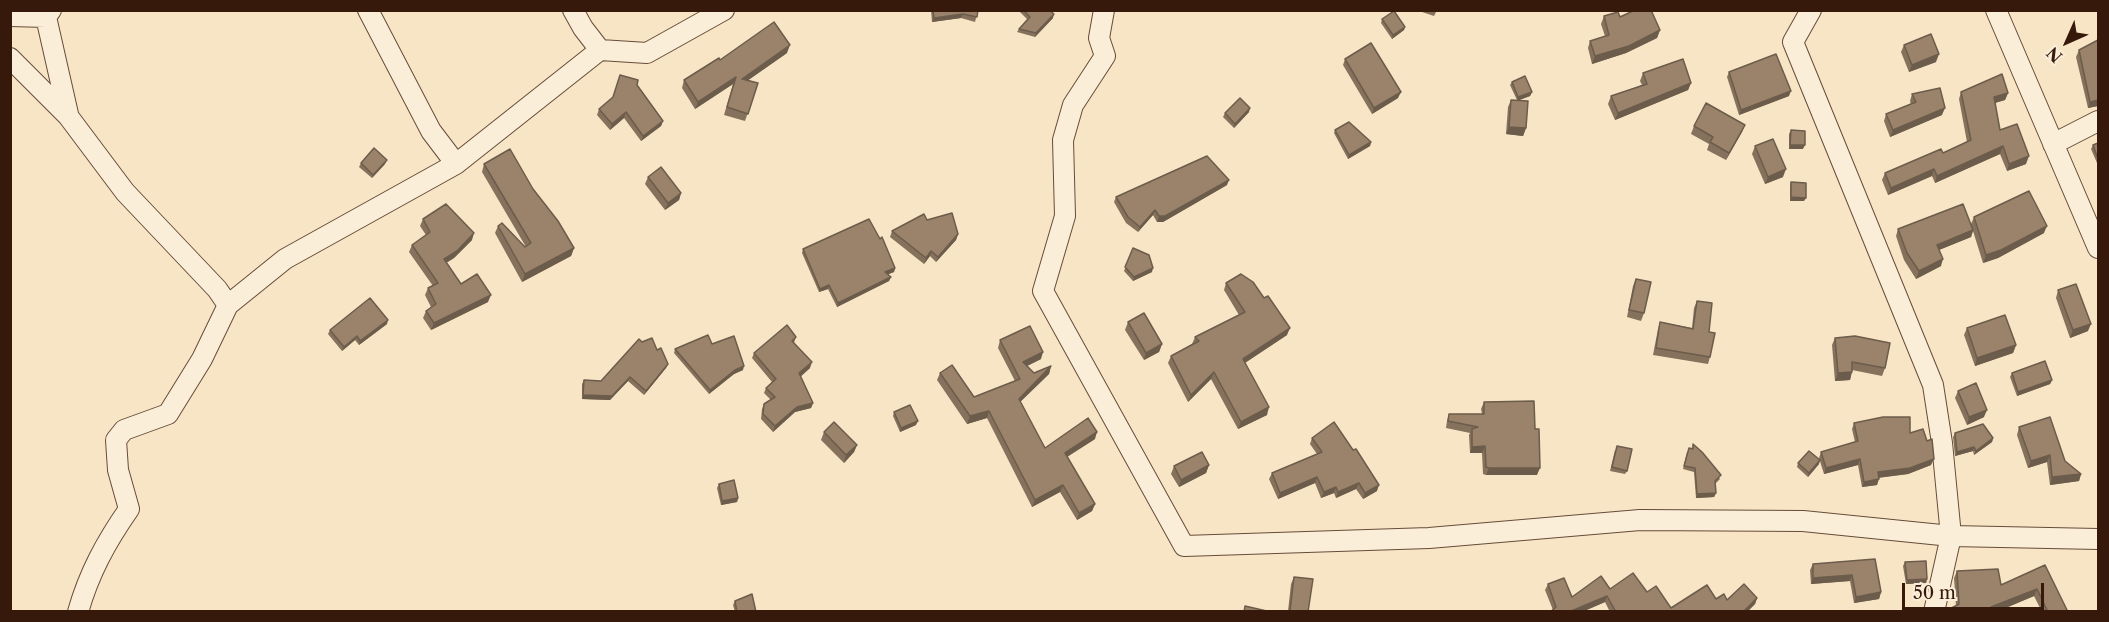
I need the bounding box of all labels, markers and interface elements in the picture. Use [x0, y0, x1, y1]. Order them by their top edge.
north arrow [2037, 12, 2097, 72]
text: N [2042, 43, 2066, 67]
scale bar [1905, 571, 2048, 609]
text: 50 m [1913, 582, 1956, 604]

